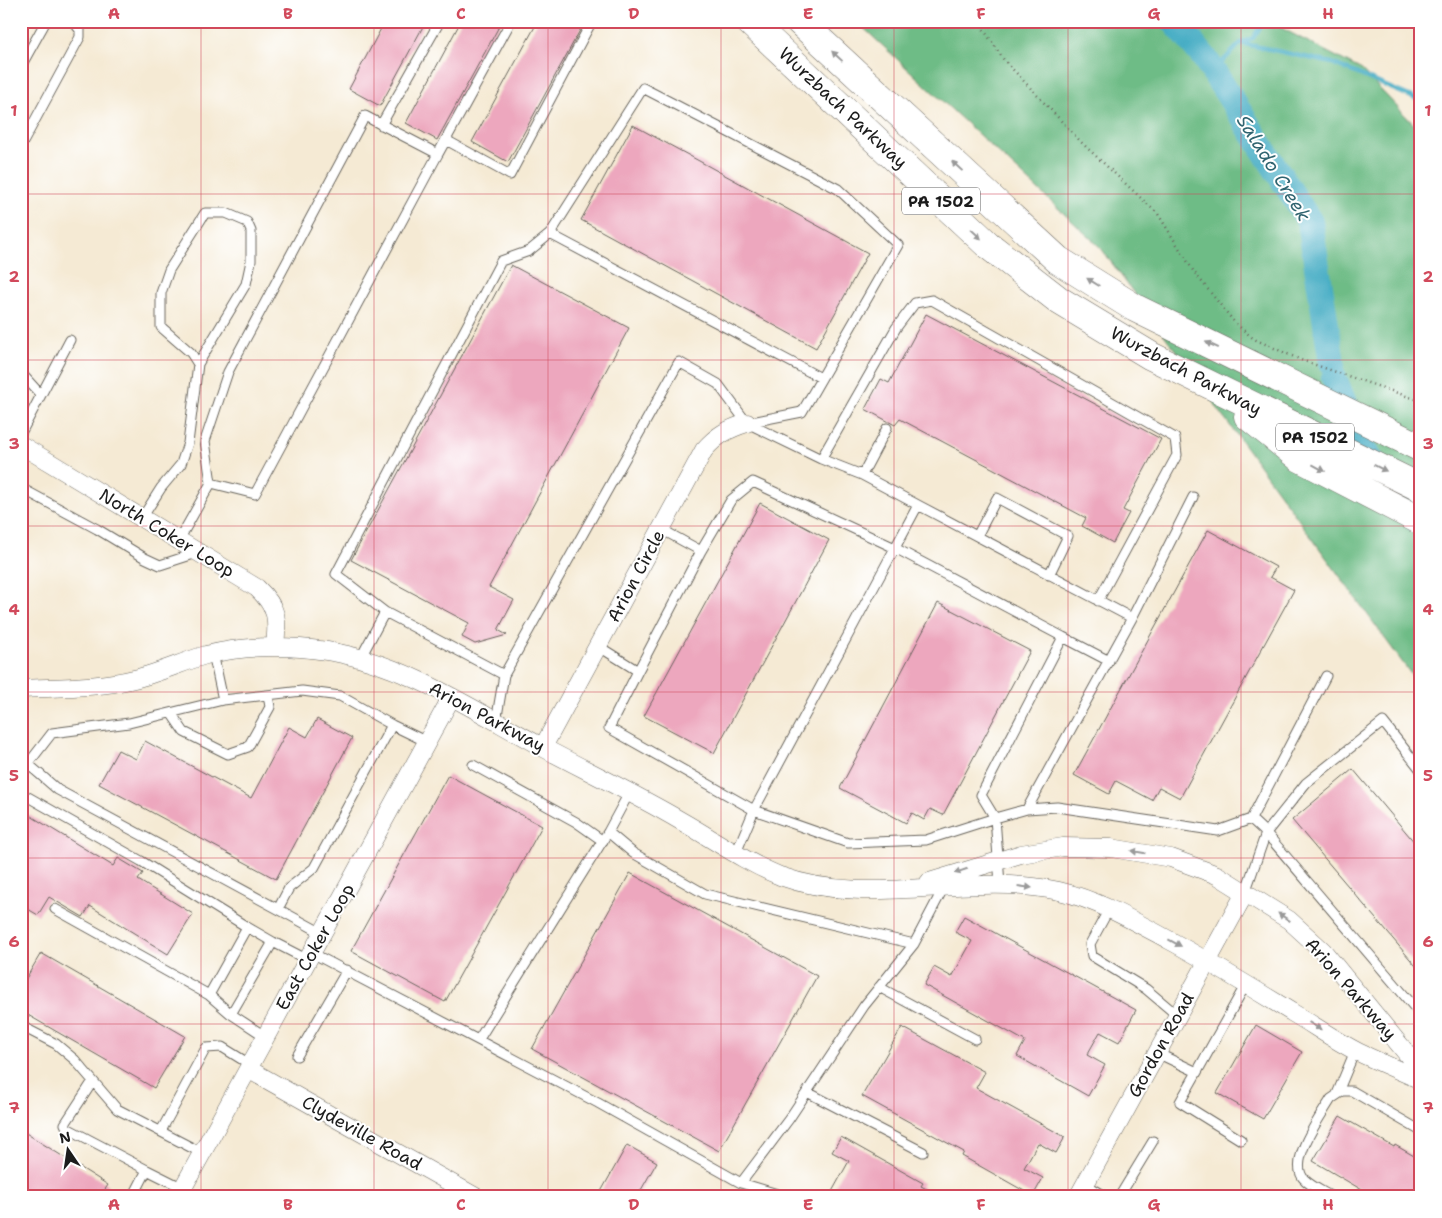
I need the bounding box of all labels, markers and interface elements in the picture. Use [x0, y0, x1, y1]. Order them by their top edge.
text: A [108, 3, 120, 24]
text: B [283, 3, 293, 24]
text: C [456, 3, 466, 24]
text: D [628, 3, 640, 24]
text: E [803, 3, 813, 24]
text: F [976, 3, 986, 24]
text: G [1148, 3, 1161, 24]
text: H [1322, 3, 1334, 24]
street label: Wurzbach Parkway [773, 42, 913, 174]
one-way arrow [831, 50, 843, 62]
text: 1 [10, 100, 18, 121]
text: 1 [1424, 100, 1432, 121]
water label: Salado Creek [1231, 110, 1317, 226]
one-way arrow [951, 160, 963, 172]
road number: PA 1502 [902, 188, 980, 215]
one-way arrow [970, 228, 982, 240]
text: 2 [8, 266, 20, 287]
text: 2 [1422, 266, 1434, 287]
one-way arrow [1087, 277, 1100, 287]
street label: Wurzbach Parkway [1106, 321, 1266, 421]
one-way arrow [1205, 341, 1219, 349]
road number: PA 1502 [1276, 424, 1354, 451]
text: 3 [8, 433, 20, 454]
text: 3 [1422, 433, 1434, 454]
one-way arrow [1311, 464, 1326, 472]
one-way arrow [1373, 464, 1387, 472]
street label: North Coker Loop [95, 483, 239, 583]
street label: Arion Circle [602, 526, 670, 626]
text: 4 [8, 599, 20, 620]
text: 4 [1422, 599, 1434, 620]
street label: Arion Parkway [425, 676, 549, 758]
text: 5 [9, 765, 19, 786]
text: 5 [1423, 765, 1433, 786]
one-way arrow [1129, 848, 1145, 856]
one-way arrow [953, 868, 968, 875]
street label: East Coker Loop [270, 879, 360, 1015]
one-way arrow [1017, 883, 1033, 891]
one-way arrow [1277, 913, 1291, 922]
text: 6 [8, 931, 20, 952]
text: 6 [1422, 931, 1434, 952]
street label: Arion Parkway [1300, 933, 1402, 1045]
one-way arrow [1169, 939, 1182, 948]
street label: Gordon Road [1122, 988, 1200, 1102]
one-way arrow [1308, 1022, 1322, 1031]
street label: Clydeville Road [298, 1090, 426, 1176]
text: 7 [8, 1097, 20, 1118]
text: 7 [1422, 1097, 1434, 1118]
north arrow [42, 1126, 92, 1176]
text: N [58, 1127, 73, 1147]
text: A [108, 1194, 120, 1215]
text: B [283, 1194, 293, 1215]
text: C [456, 1194, 466, 1215]
text: D [628, 1194, 640, 1215]
text: E [803, 1194, 813, 1215]
text: F [976, 1194, 986, 1215]
text: G [1148, 1194, 1161, 1215]
text: H [1322, 1194, 1334, 1215]

